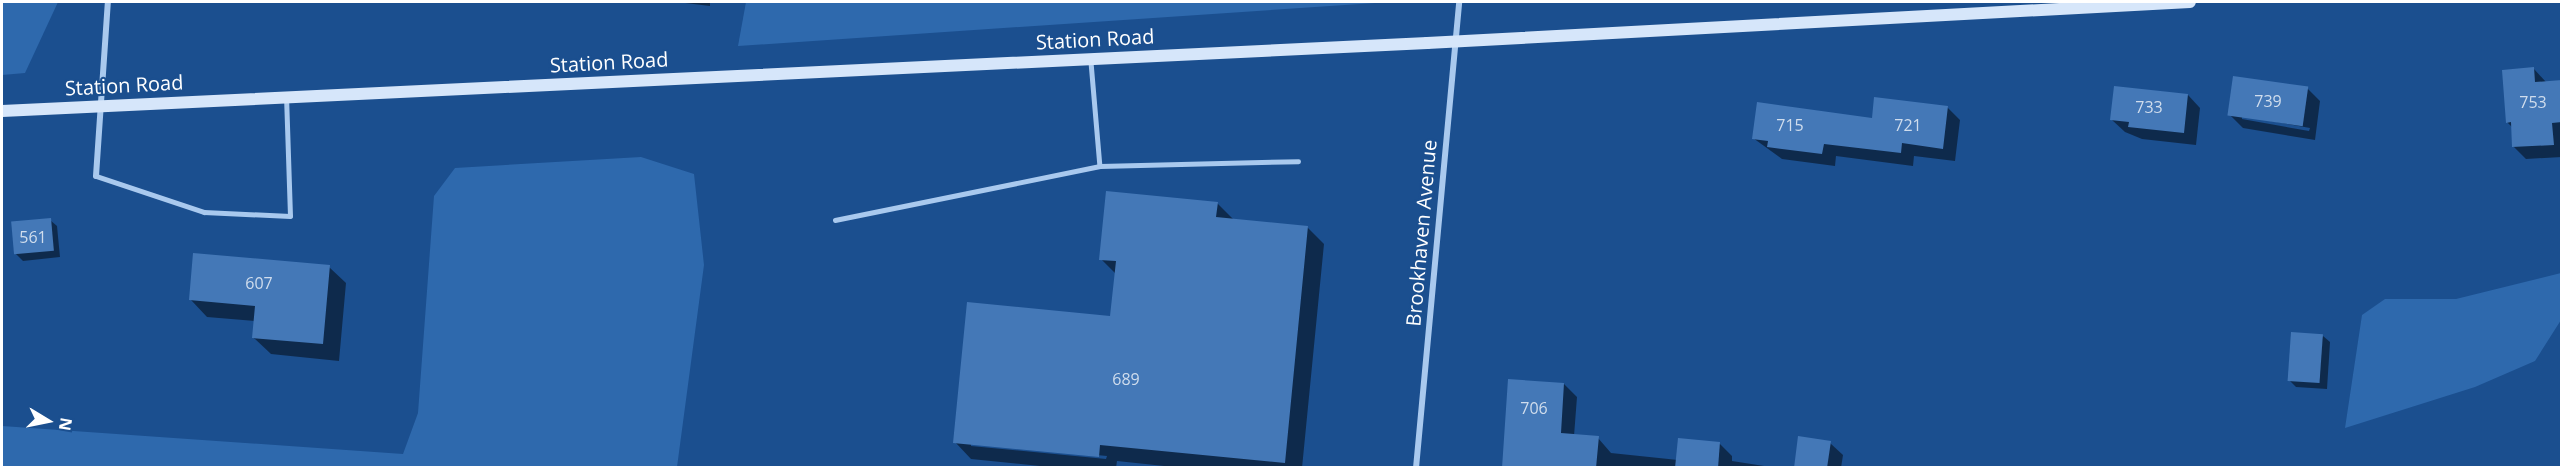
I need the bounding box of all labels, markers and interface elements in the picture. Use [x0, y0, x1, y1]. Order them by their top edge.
street label: Station Road [1035, 24, 1155, 54]
street label: Station Road [549, 47, 669, 77]
street label: Station Road [64, 70, 184, 100]
house number: 739 [2254, 91, 2282, 111]
house number: 753 [2519, 92, 2547, 112]
house number: 733 [2135, 97, 2163, 117]
house number: 715 [1776, 115, 1804, 135]
house number: 721 [1894, 115, 1922, 135]
street label: Brookhaven Avenue [1401, 139, 1441, 327]
house number: 561 [19, 227, 47, 247]
house number: 607 [245, 273, 273, 293]
house number: 689 [1112, 369, 1140, 389]
north arrow [18, 391, 78, 451]
house number: 706 [1520, 398, 1548, 418]
text: N [54, 416, 78, 432]

